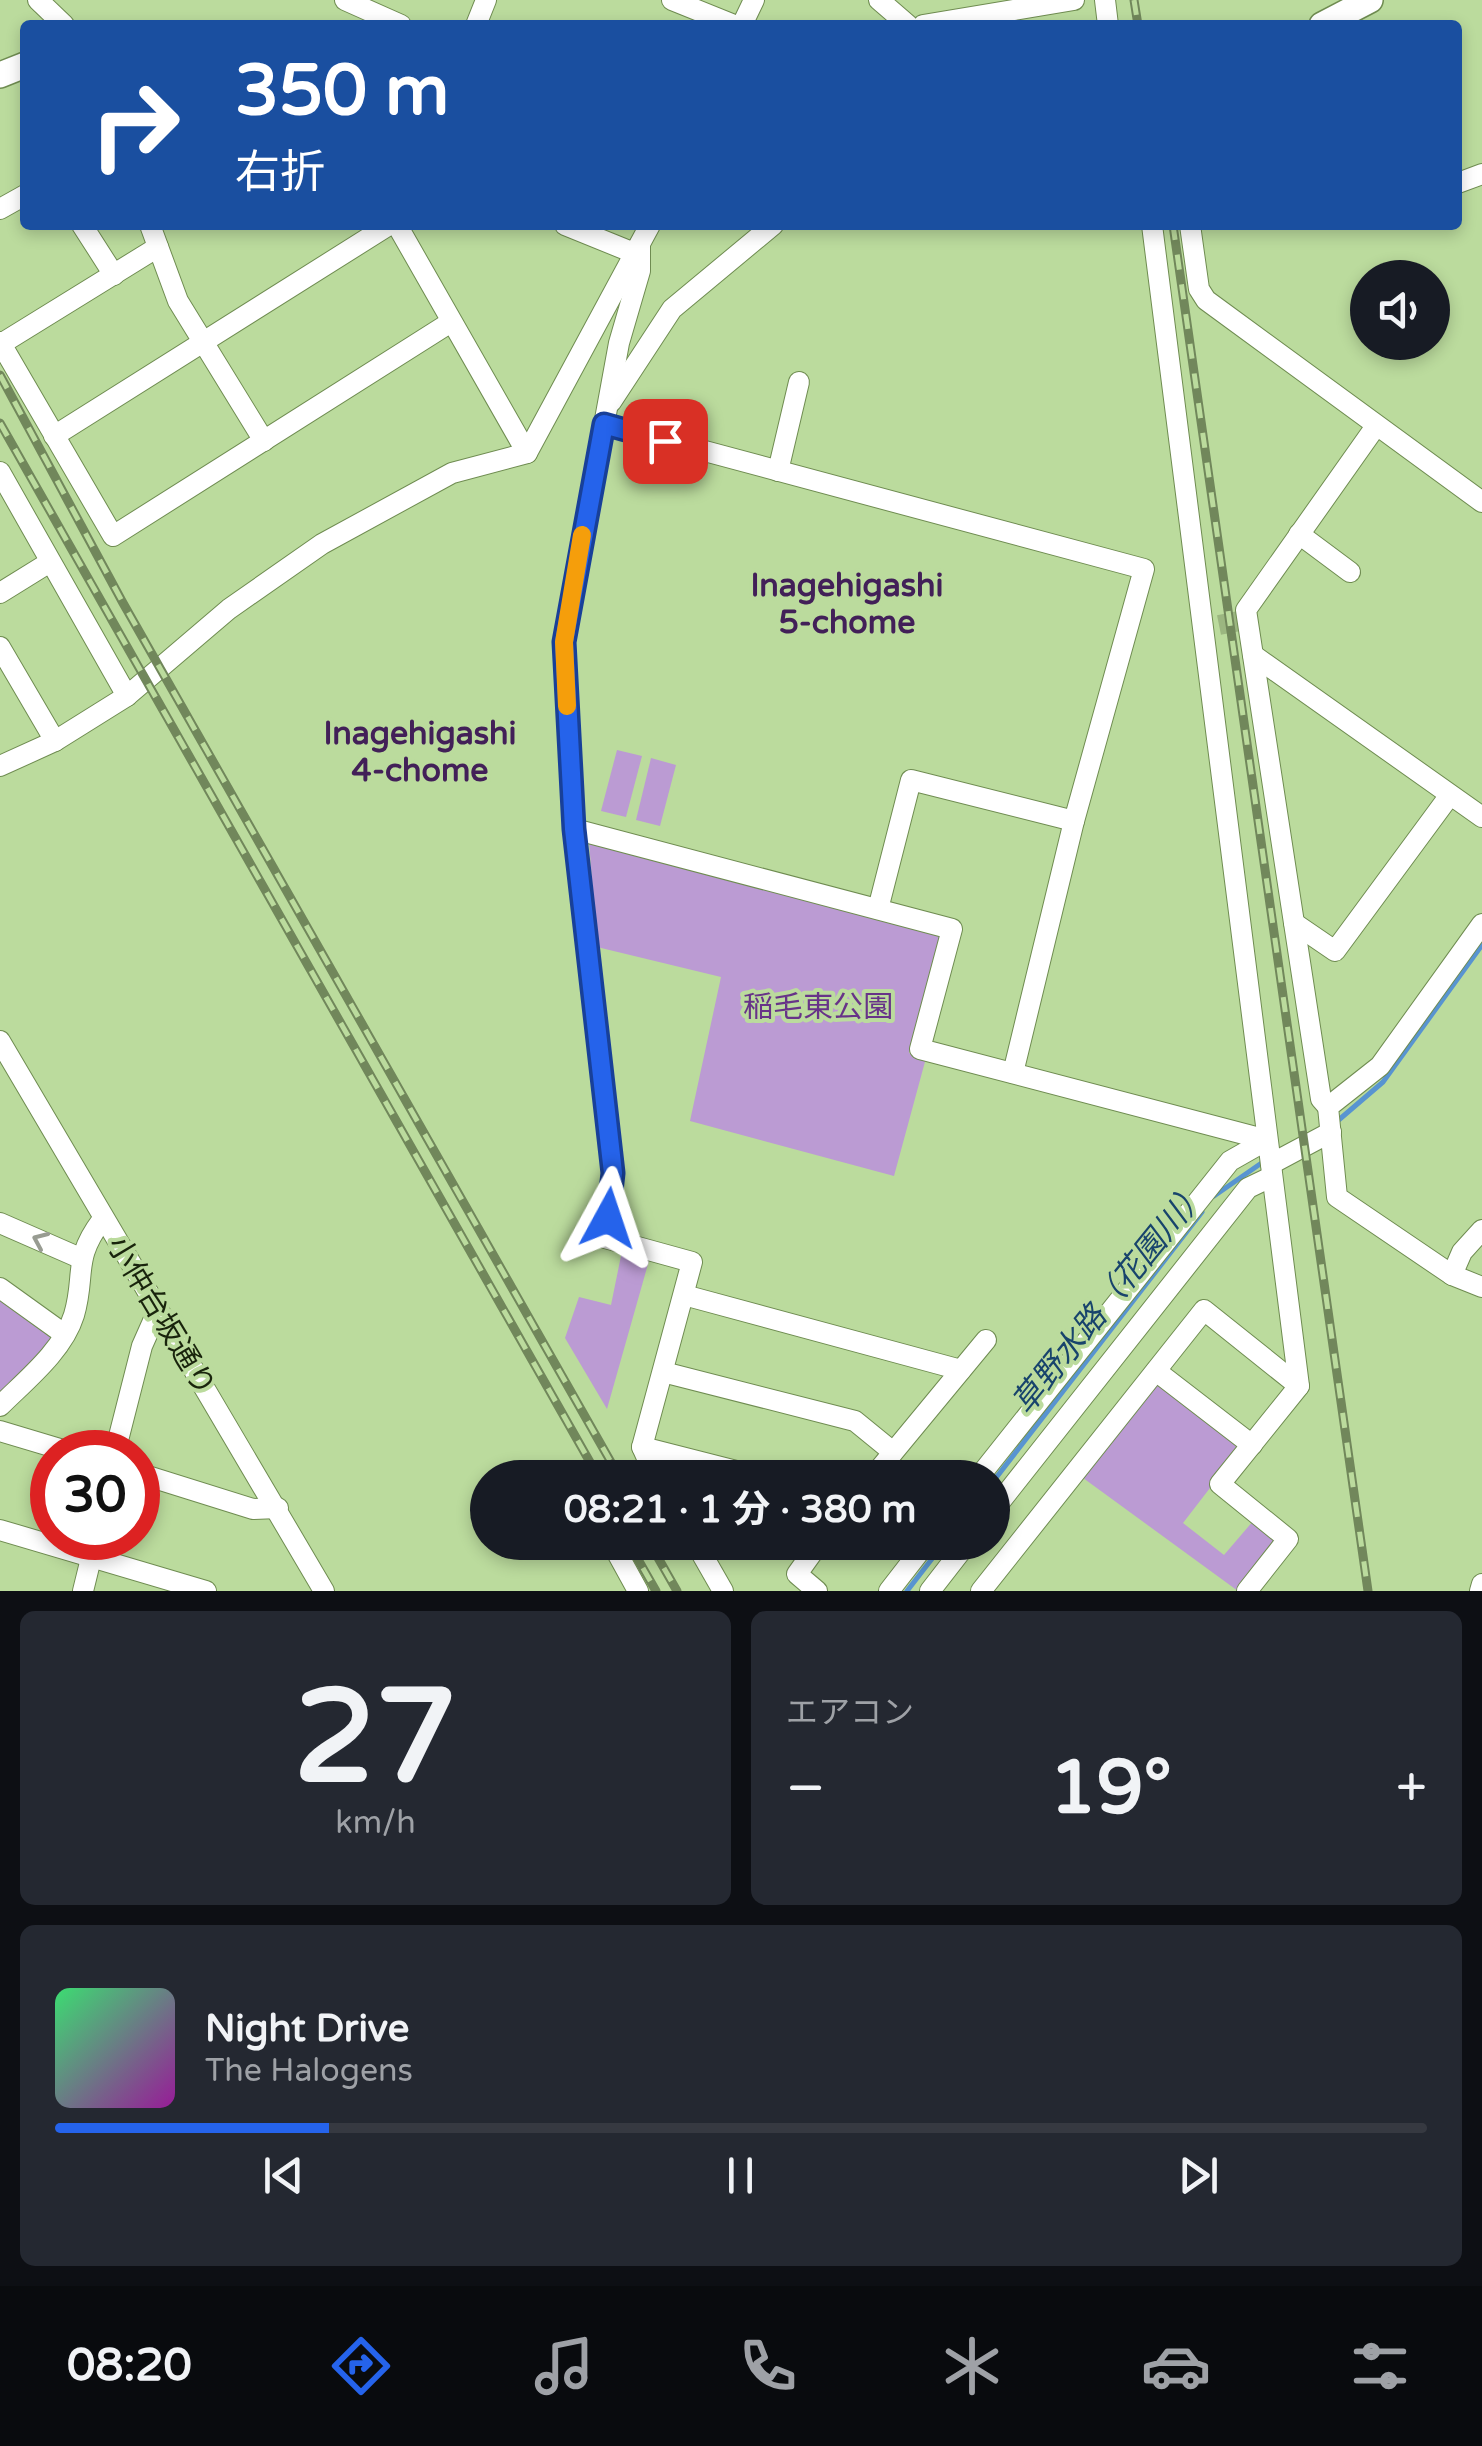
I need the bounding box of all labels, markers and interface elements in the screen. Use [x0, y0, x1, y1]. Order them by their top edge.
text: 350 m [235, 50, 449, 134]
icon: right [70, 60, 200, 190]
text: 右折 [235, 146, 325, 200]
map controls [1350, 260, 1450, 360]
button: sound [1350, 260, 1450, 360]
pin [623, 399, 708, 484]
icon: arrive [638, 414, 693, 469]
district label: Inagehigashi 5-chome [750, 567, 944, 642]
district label: Inagehigashi 4-chome [323, 715, 517, 790]
park label: 稲毛東公園 [743, 989, 893, 1026]
position arrow [556, 1166, 660, 1270]
water label: 草野水路（花園川） [1005, 1174, 1215, 1422]
street label: 小仲台坂通り [99, 1229, 223, 1403]
one-way arrow [32, 1232, 50, 1252]
speed limit sign: 30 [30, 1430, 160, 1560]
text: 08:21 · 1 分 · 380 m [564, 1487, 916, 1533]
text: 27 [294, 1661, 457, 1817]
text: エアコン [786, 1694, 914, 1732]
text: 19° [1049, 1743, 1172, 1833]
text: − [786, 1756, 825, 1822]
text: + [1396, 1756, 1427, 1822]
text: km/h [335, 1804, 416, 1842]
text: Night Drive [205, 2006, 409, 2052]
text: The Halogens [205, 2052, 413, 2090]
icon: previous [256, 2148, 311, 2203]
icon: pause [713, 2148, 768, 2203]
icon: next [1171, 2148, 1226, 2203]
icon: directions [326, 2331, 396, 2401]
icon: music [529, 2331, 599, 2401]
icon: phone [733, 2331, 803, 2401]
icon: climate [937, 2331, 1007, 2401]
icon: car [1141, 2331, 1211, 2401]
icon: filters [1345, 2331, 1415, 2401]
text: 08:20 [67, 2339, 192, 2393]

